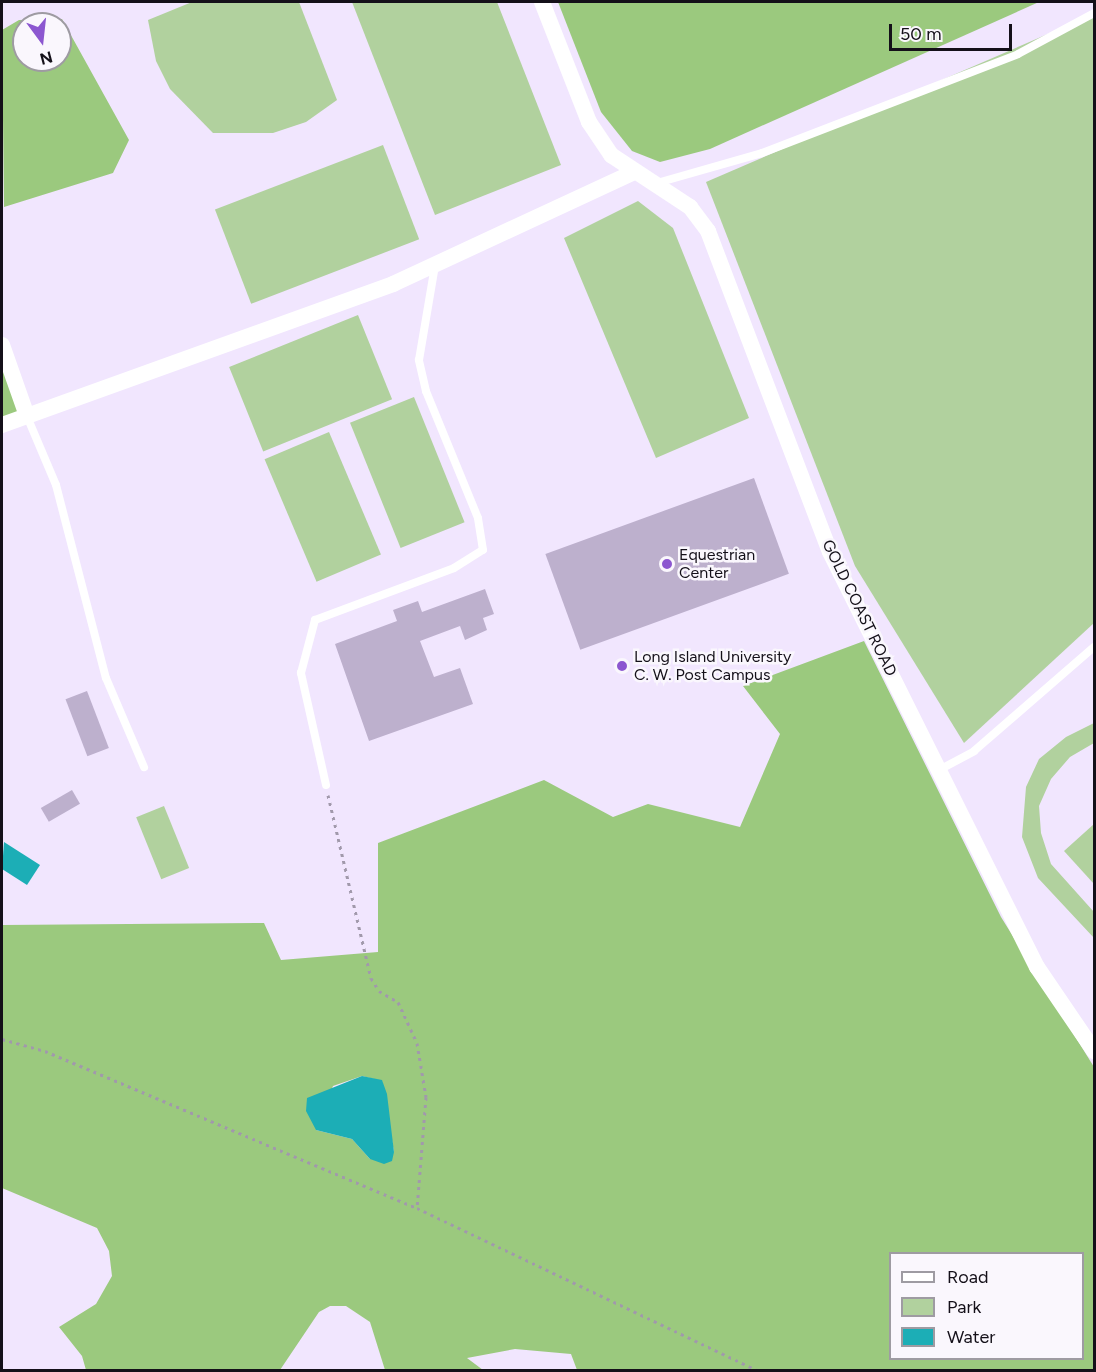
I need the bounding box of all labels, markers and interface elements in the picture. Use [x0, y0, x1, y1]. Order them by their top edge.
north arrow [12, 12, 72, 72]
scale bar [892, 12, 1015, 50]
text: 50 m [900, 23, 942, 45]
text: N [38, 47, 55, 69]
street label: GOLD COAST ROAD [818, 537, 900, 679]
place label: Equestrian Center [679, 545, 755, 583]
marker: Equestrian Center [660, 557, 674, 571]
place label: Long Island University C. W. Post Campus [634, 647, 791, 685]
marker: Long Island University C. W. Post Campus [615, 659, 629, 673]
legend [889, 1252, 1084, 1360]
text: Road [947, 1266, 988, 1288]
text: Park [947, 1296, 981, 1318]
text: Water [947, 1326, 995, 1348]

